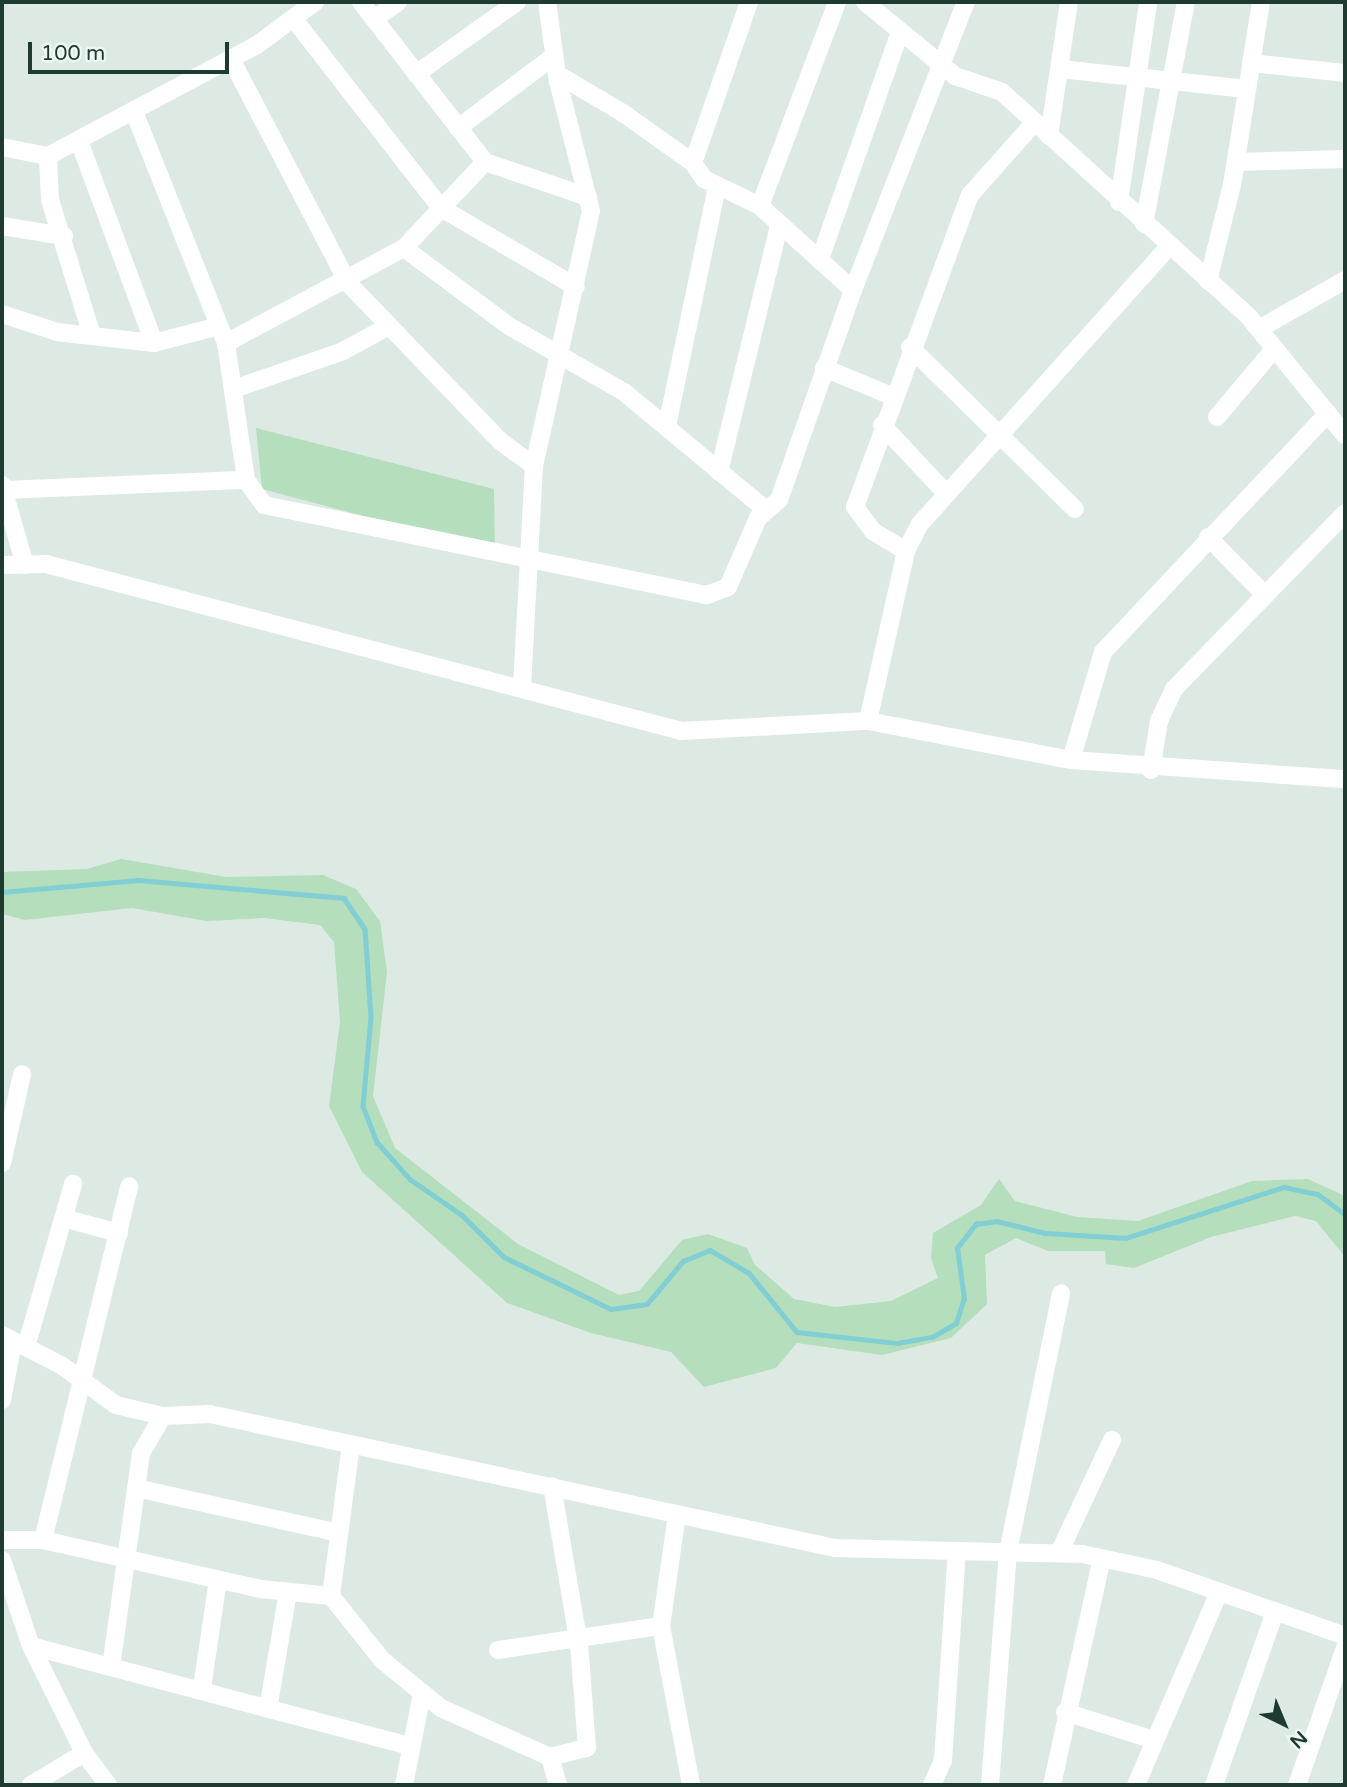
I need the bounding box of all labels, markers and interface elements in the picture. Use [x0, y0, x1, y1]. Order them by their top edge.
scale bar [32, 28, 233, 72]
text: 100 m [41, 41, 105, 66]
north arrow [1249, 1689, 1319, 1759]
text: N [1285, 1726, 1311, 1753]

